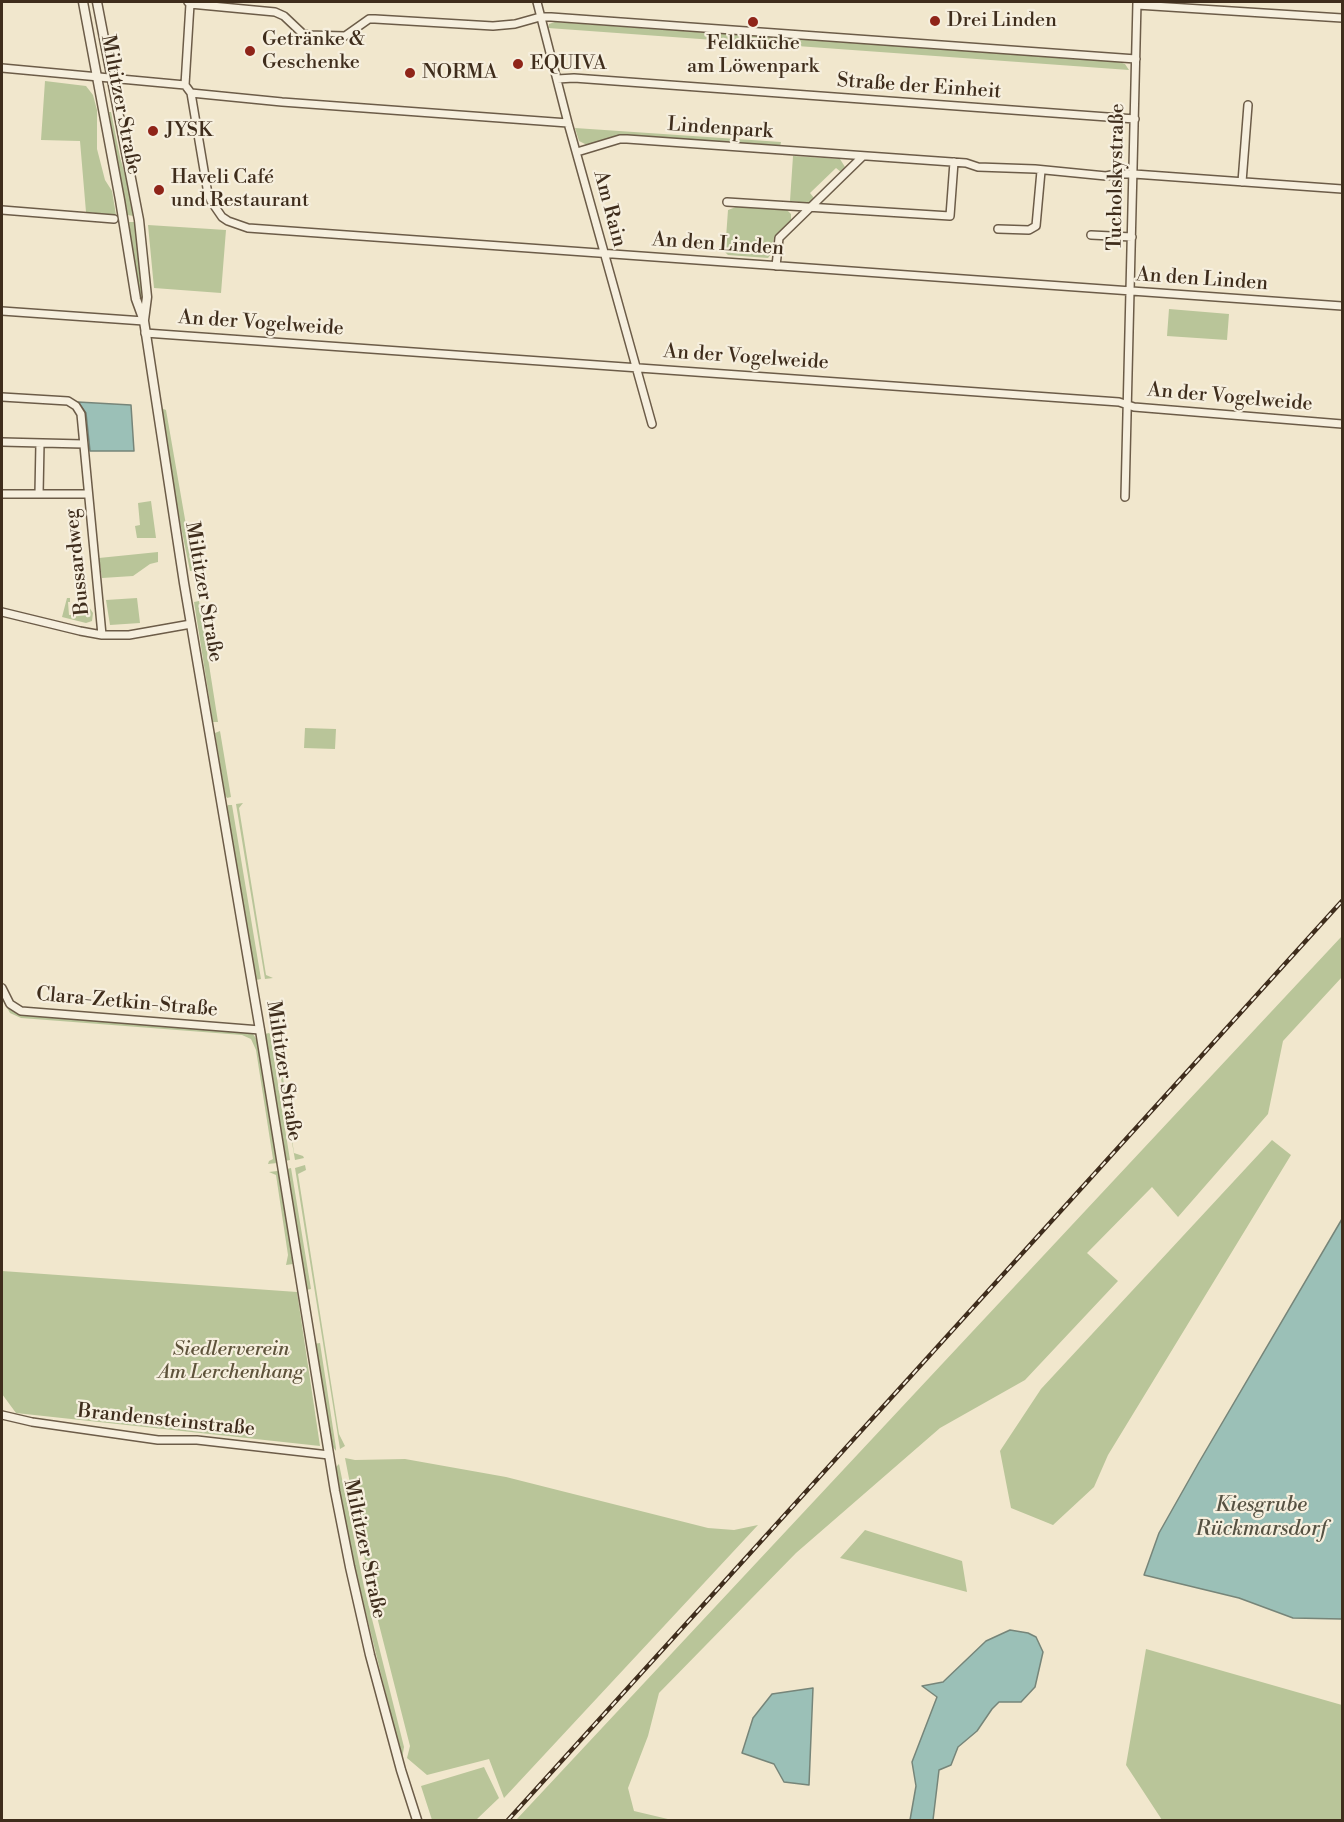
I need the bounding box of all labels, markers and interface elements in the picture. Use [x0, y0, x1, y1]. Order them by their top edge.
place label: Drei Linden [947, 9, 1057, 33]
marker: Drei Linden [928, 14, 942, 28]
marker: Feldküche am Löwenpark [746, 15, 760, 29]
place label: Getränke & Geschenke [262, 28, 365, 75]
place label: Feldküche am Löwenpark [687, 32, 819, 79]
street label: Miltitzer Straße [95, 33, 145, 177]
marker: Getränke & Geschenke [243, 44, 257, 58]
place label: EQUIVA [530, 52, 607, 76]
marker: EQUIVA [511, 57, 525, 71]
place label: NORMA [422, 61, 497, 85]
marker: NORMA [403, 66, 417, 80]
street label: Straße der Einheit [836, 69, 1002, 105]
street label: Tucholskystraße [1104, 103, 1130, 251]
street label: Lindenpark [666, 113, 774, 145]
place label: JYSK [165, 119, 213, 143]
marker: JYSK [146, 124, 160, 138]
place label: Haveli Café und Restaurant [171, 166, 309, 213]
street label: Am Rain [587, 168, 631, 250]
marker: Haveli Café und Restaurant [152, 183, 166, 197]
street label: An den Linden [651, 228, 785, 262]
street label: An den Linden [1135, 263, 1269, 297]
street label: An der Vogelweide [178, 306, 344, 342]
street label: An der Vogelweide [663, 340, 829, 376]
street label: An der Vogelweide [1146, 379, 1314, 417]
street label: Bussardweg [60, 507, 96, 617]
street label: Miltitzer Straße [179, 520, 227, 664]
street label: Clara-Zetkin-Straße [35, 983, 219, 1023]
street label: Miltitzer Straße [260, 999, 306, 1143]
park label: Siedlerverein Am Lerchenhang [158, 1338, 304, 1385]
street label: Brandensteinstraße [76, 1400, 256, 1442]
street label: Miltitzer Straße [338, 1477, 390, 1621]
water label: Kiesgrube Rückmarsdorf [1195, 1493, 1327, 1543]

